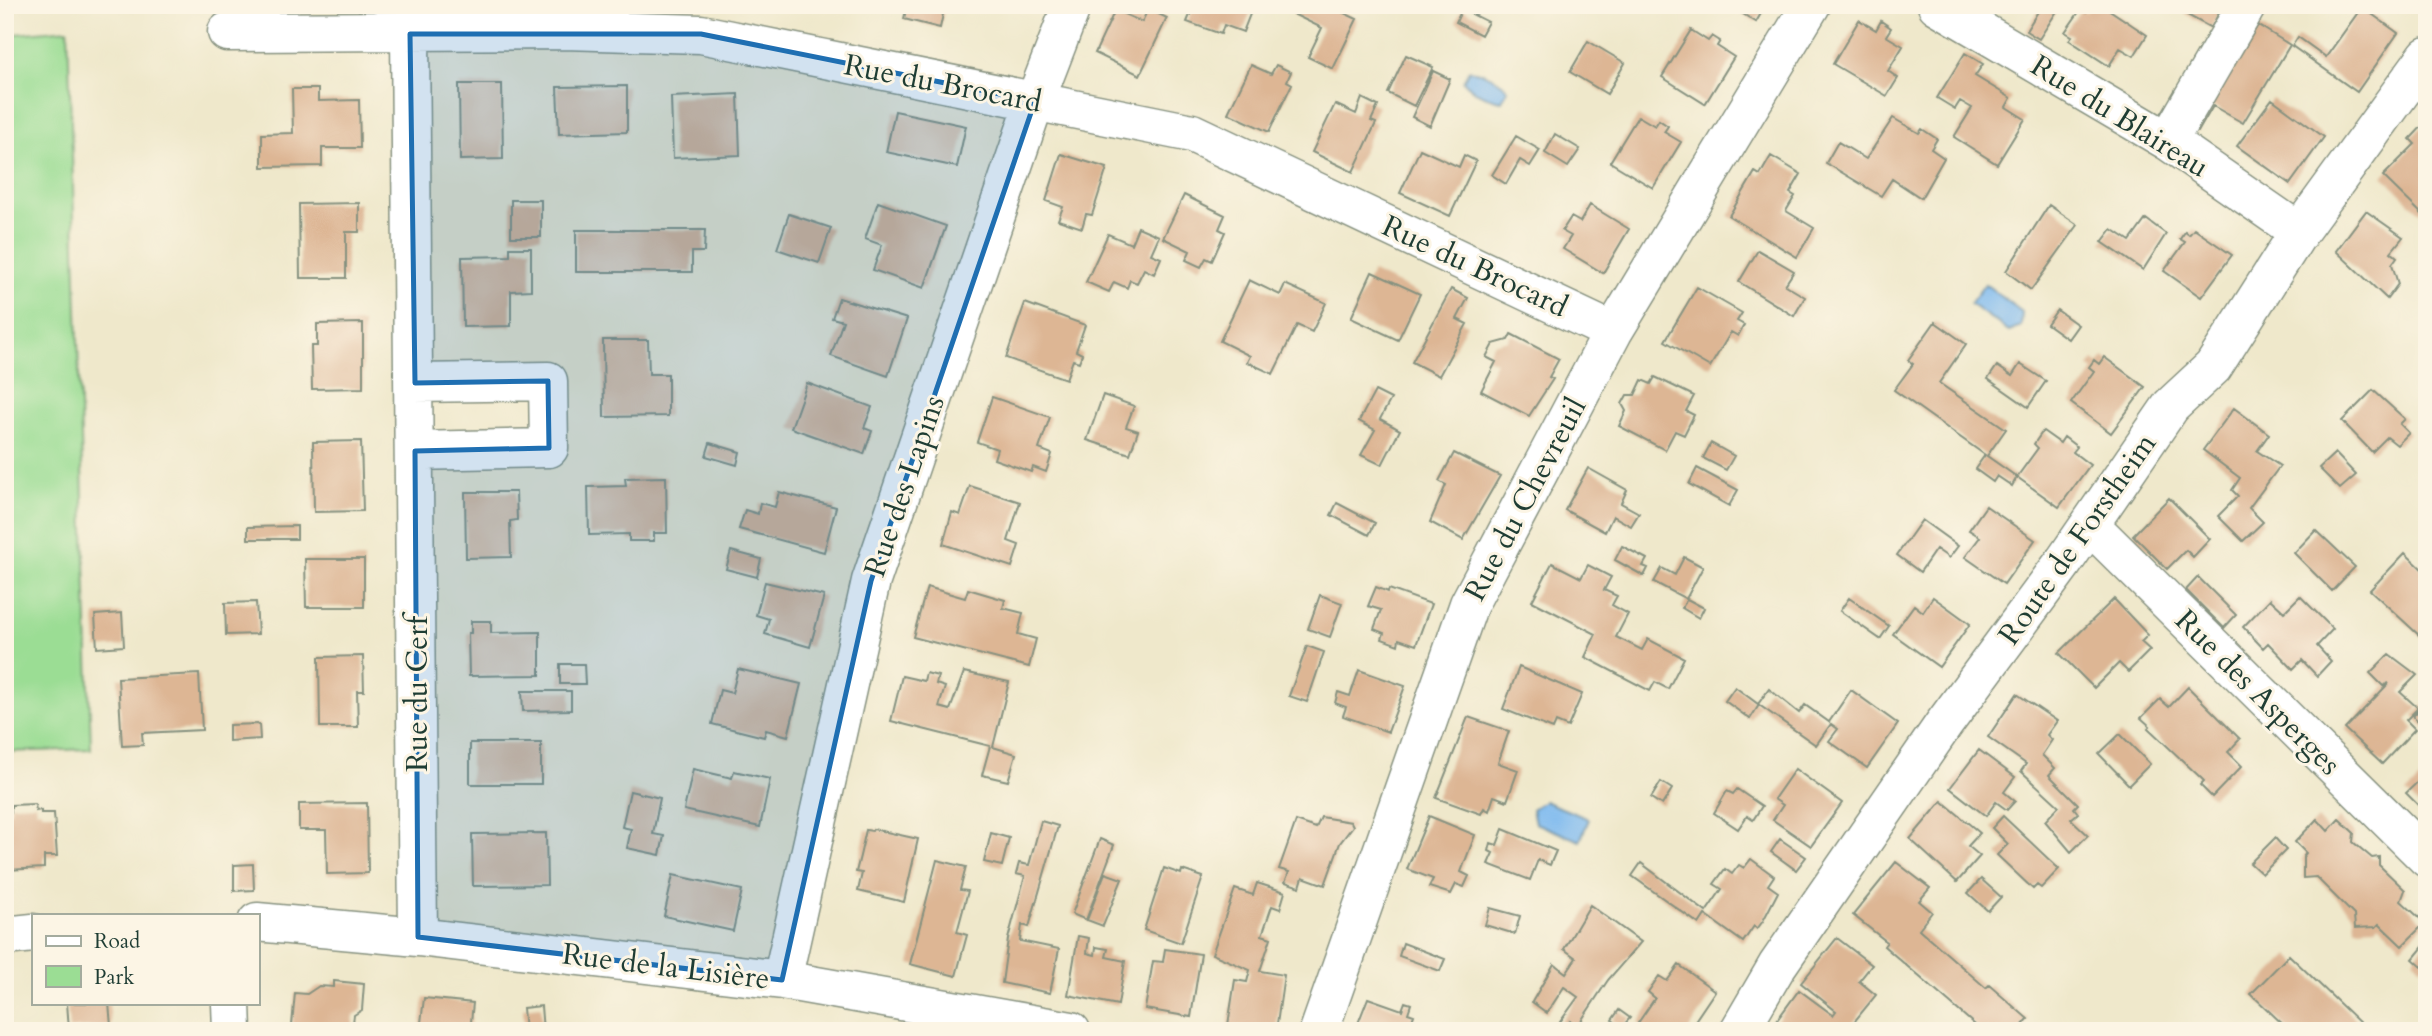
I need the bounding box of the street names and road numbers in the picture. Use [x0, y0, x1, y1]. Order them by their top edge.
street label: Rue du Brocard [841, 44, 1045, 123]
street label: Rue du Blaireau [2023, 45, 2217, 188]
street label: Rue du Brocard [1375, 205, 1574, 327]
street label: Rue des Lapins [854, 390, 955, 582]
street label: Rue du Chevreuil [1455, 390, 1596, 608]
street label: Route de Forstheim [1989, 425, 2166, 653]
street label: Rue des Asperges [2166, 600, 2350, 784]
street label: Rue du Cerf [397, 611, 438, 772]
street label: Rue de la Lisière [560, 933, 772, 1000]

